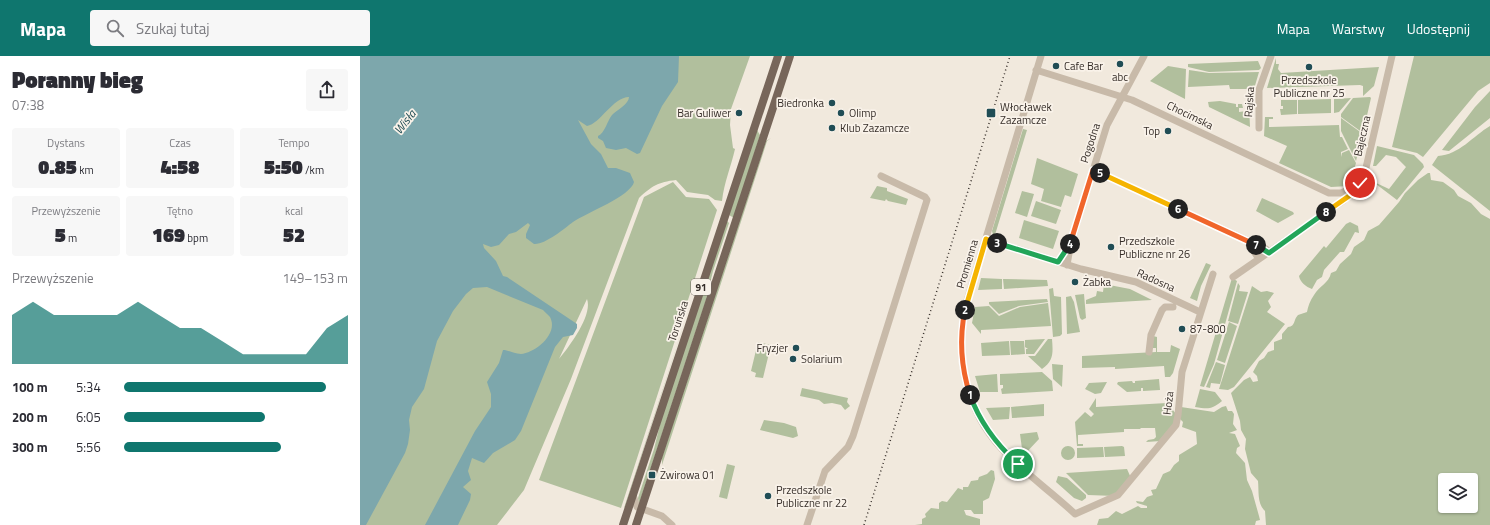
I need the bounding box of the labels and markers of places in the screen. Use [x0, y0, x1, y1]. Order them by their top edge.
place label: Cafe Bar [1064, 58, 1103, 74]
marker: abc [1115, 59, 1125, 69]
marker: Cafe Bar [1051, 61, 1061, 71]
marker: Przedszkole Publiczne nr 25 [1304, 62, 1314, 72]
place label: abc [1112, 69, 1128, 85]
place label: Przedszkole Publiczne nr 25 [1273, 72, 1345, 101]
place label: Biedronka [777, 95, 824, 111]
marker: Biedronka [827, 98, 837, 108]
place label: Włocławek Zazamcze [1000, 99, 1053, 128]
place label: Bar Guliwer [677, 105, 731, 121]
place label: Olimp [849, 105, 876, 121]
marker: Włocławek Zazamcze [985, 107, 997, 119]
marker: Bar Guliwer [734, 108, 744, 118]
marker: Olimp [836, 108, 846, 118]
place label: Klub Zazamcze [840, 120, 910, 136]
marker: Klub Zazamcze [827, 123, 837, 133]
place label: Top [1144, 123, 1160, 139]
marker: Top [1163, 126, 1173, 136]
pin: 5 [1090, 163, 1110, 183]
pin [1343, 166, 1377, 200]
pin: 6 [1168, 199, 1188, 219]
pin: 8 [1316, 202, 1336, 222]
pin: 3 [987, 233, 1007, 253]
place label: Przedszkole Publiczne nr 26 [1119, 233, 1190, 262]
pin: 4 [1060, 234, 1080, 254]
pin: 7 [1246, 235, 1266, 255]
marker: Przedszkole Publiczne nr 26 [1106, 242, 1116, 252]
place label: Żabka [1083, 274, 1111, 290]
marker: Żabka [1070, 277, 1080, 287]
pin: 2 [955, 300, 975, 320]
place label: 87-800 [1190, 321, 1226, 337]
marker: 87-800 [1177, 324, 1187, 334]
place label: Fryzjer [757, 340, 788, 356]
marker: Fryzjer [791, 343, 801, 353]
place label: Solarium [801, 351, 842, 367]
marker: Solarium [788, 354, 798, 364]
pin: 1 [960, 385, 980, 405]
pin [1001, 447, 1035, 481]
place label: Żwirowa 01 [660, 467, 715, 483]
marker: Żwirowa 01 [647, 470, 657, 480]
place label: Przedszkole Publiczne nr 22 [776, 482, 847, 511]
marker: Przedszkole Publiczne nr 22 [763, 491, 773, 501]

